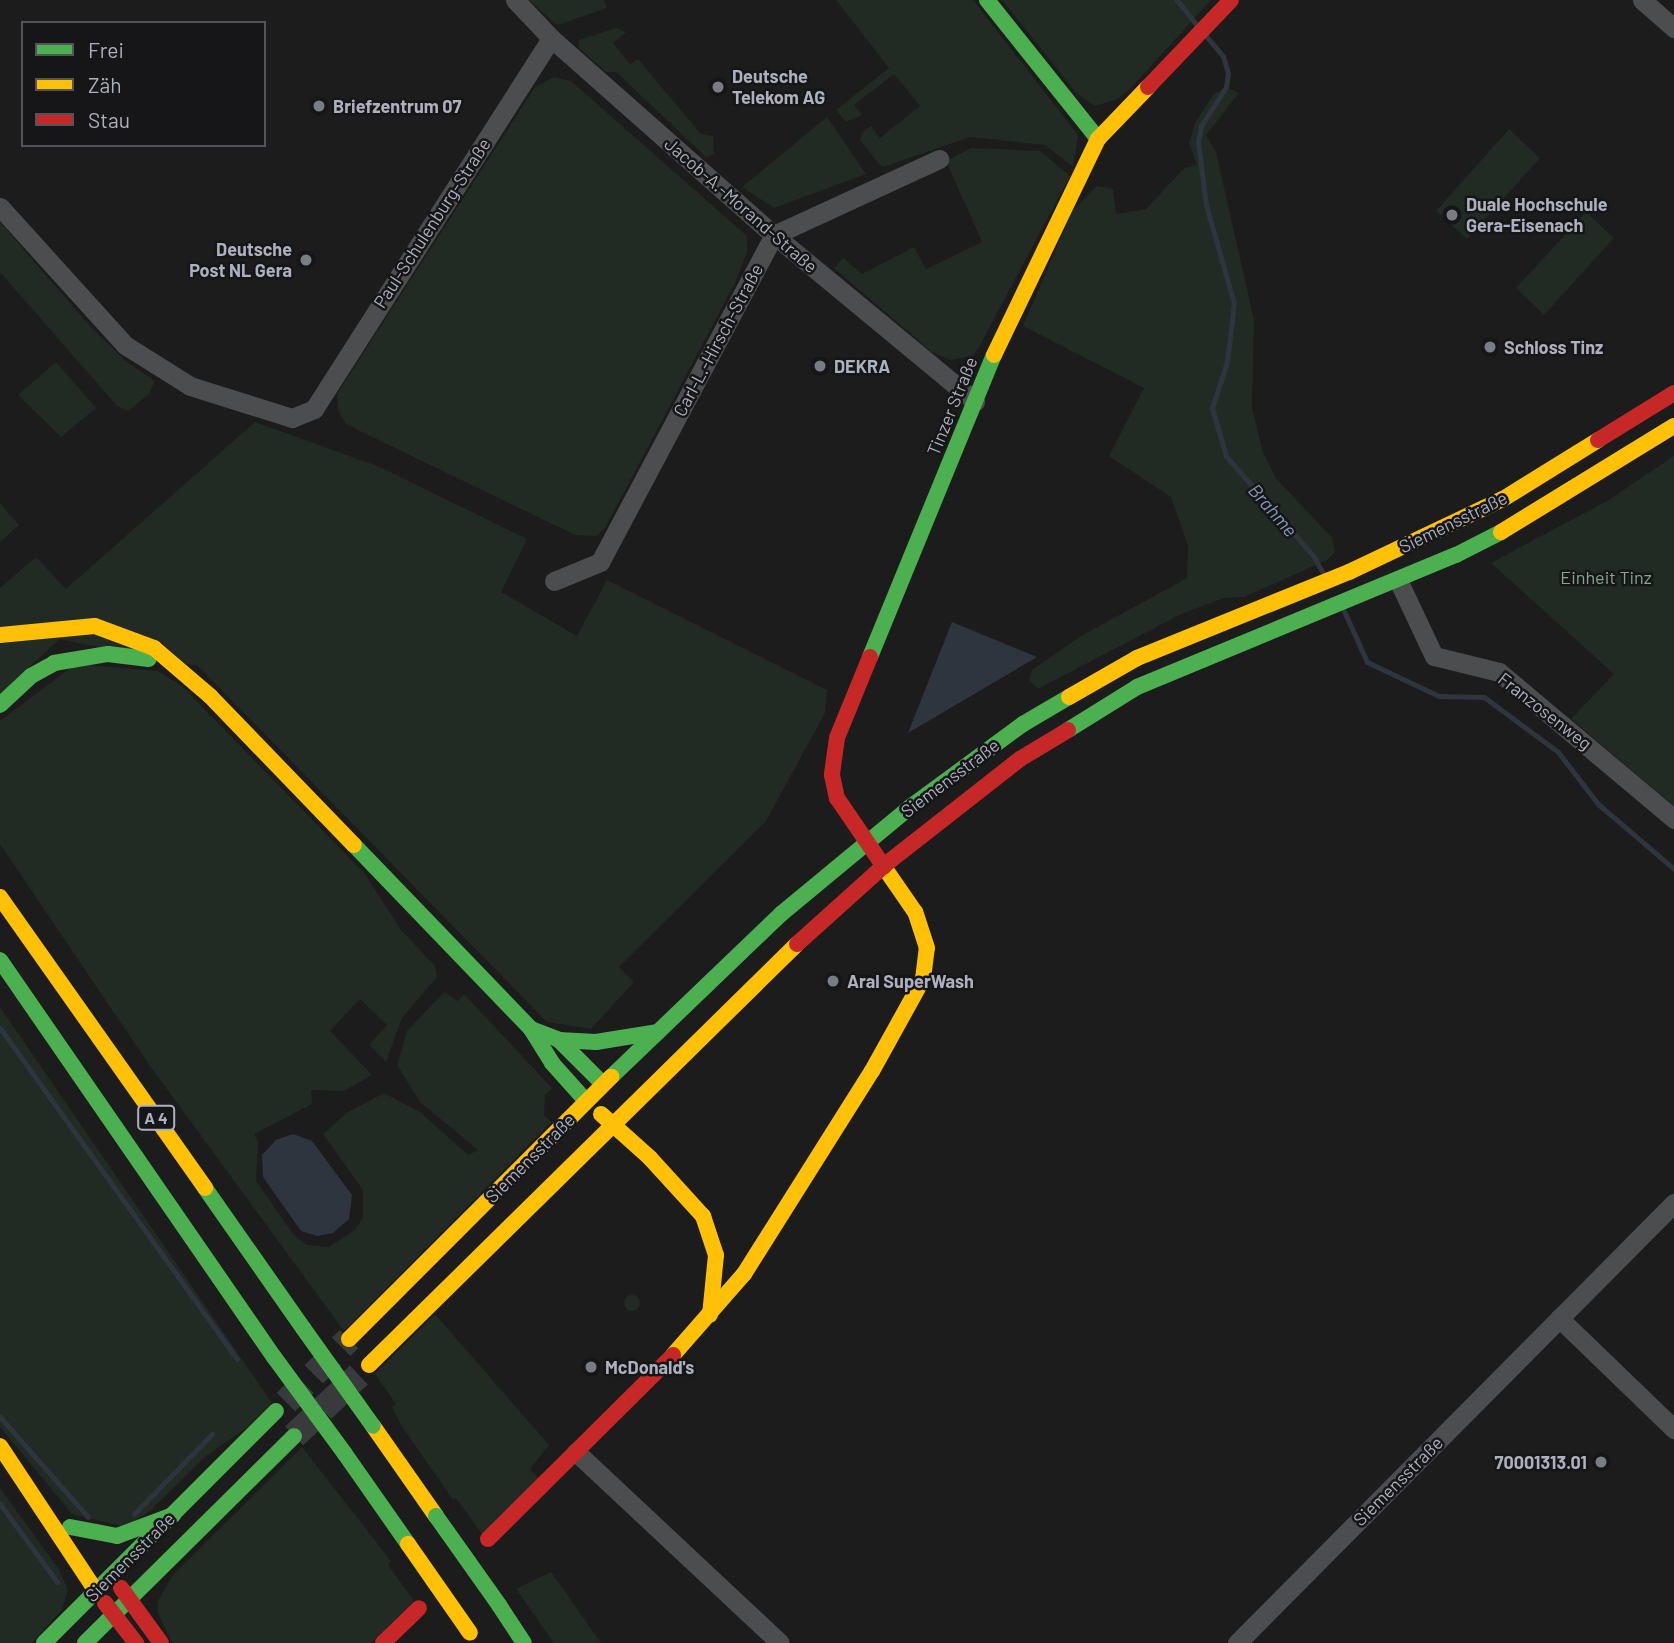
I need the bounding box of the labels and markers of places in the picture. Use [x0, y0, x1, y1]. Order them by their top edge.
place label: Deutsche Telekom AG [732, 66, 825, 108]
marker: Deutsche Telekom AG [710, 79, 726, 95]
place label: Briefzentrum 07 [333, 95, 462, 117]
marker: Briefzentrum 07 [311, 98, 327, 114]
place label: Duale Hochschule Gera-Eisenach [1466, 194, 1608, 236]
marker: Duale Hochschule Gera-Eisenach [1444, 207, 1460, 223]
place label: Deutsche Post NL Gera [189, 239, 292, 282]
marker: Deutsche Post NL Gera [298, 252, 314, 268]
place label: Schloss Tinz [1504, 336, 1603, 358]
marker: Schloss Tinz [1482, 339, 1498, 355]
place label: DEKRA [834, 355, 890, 377]
marker: DEKRA [812, 358, 828, 374]
place label: Aral SuperWash [847, 970, 974, 992]
marker: Aral SuperWash [825, 973, 841, 989]
place label: McDonald's [605, 1356, 694, 1378]
marker: McDonald's [583, 1359, 599, 1375]
place label: 70001313.01 [1495, 1451, 1587, 1473]
marker: 70001313.01 [1593, 1454, 1609, 1470]

